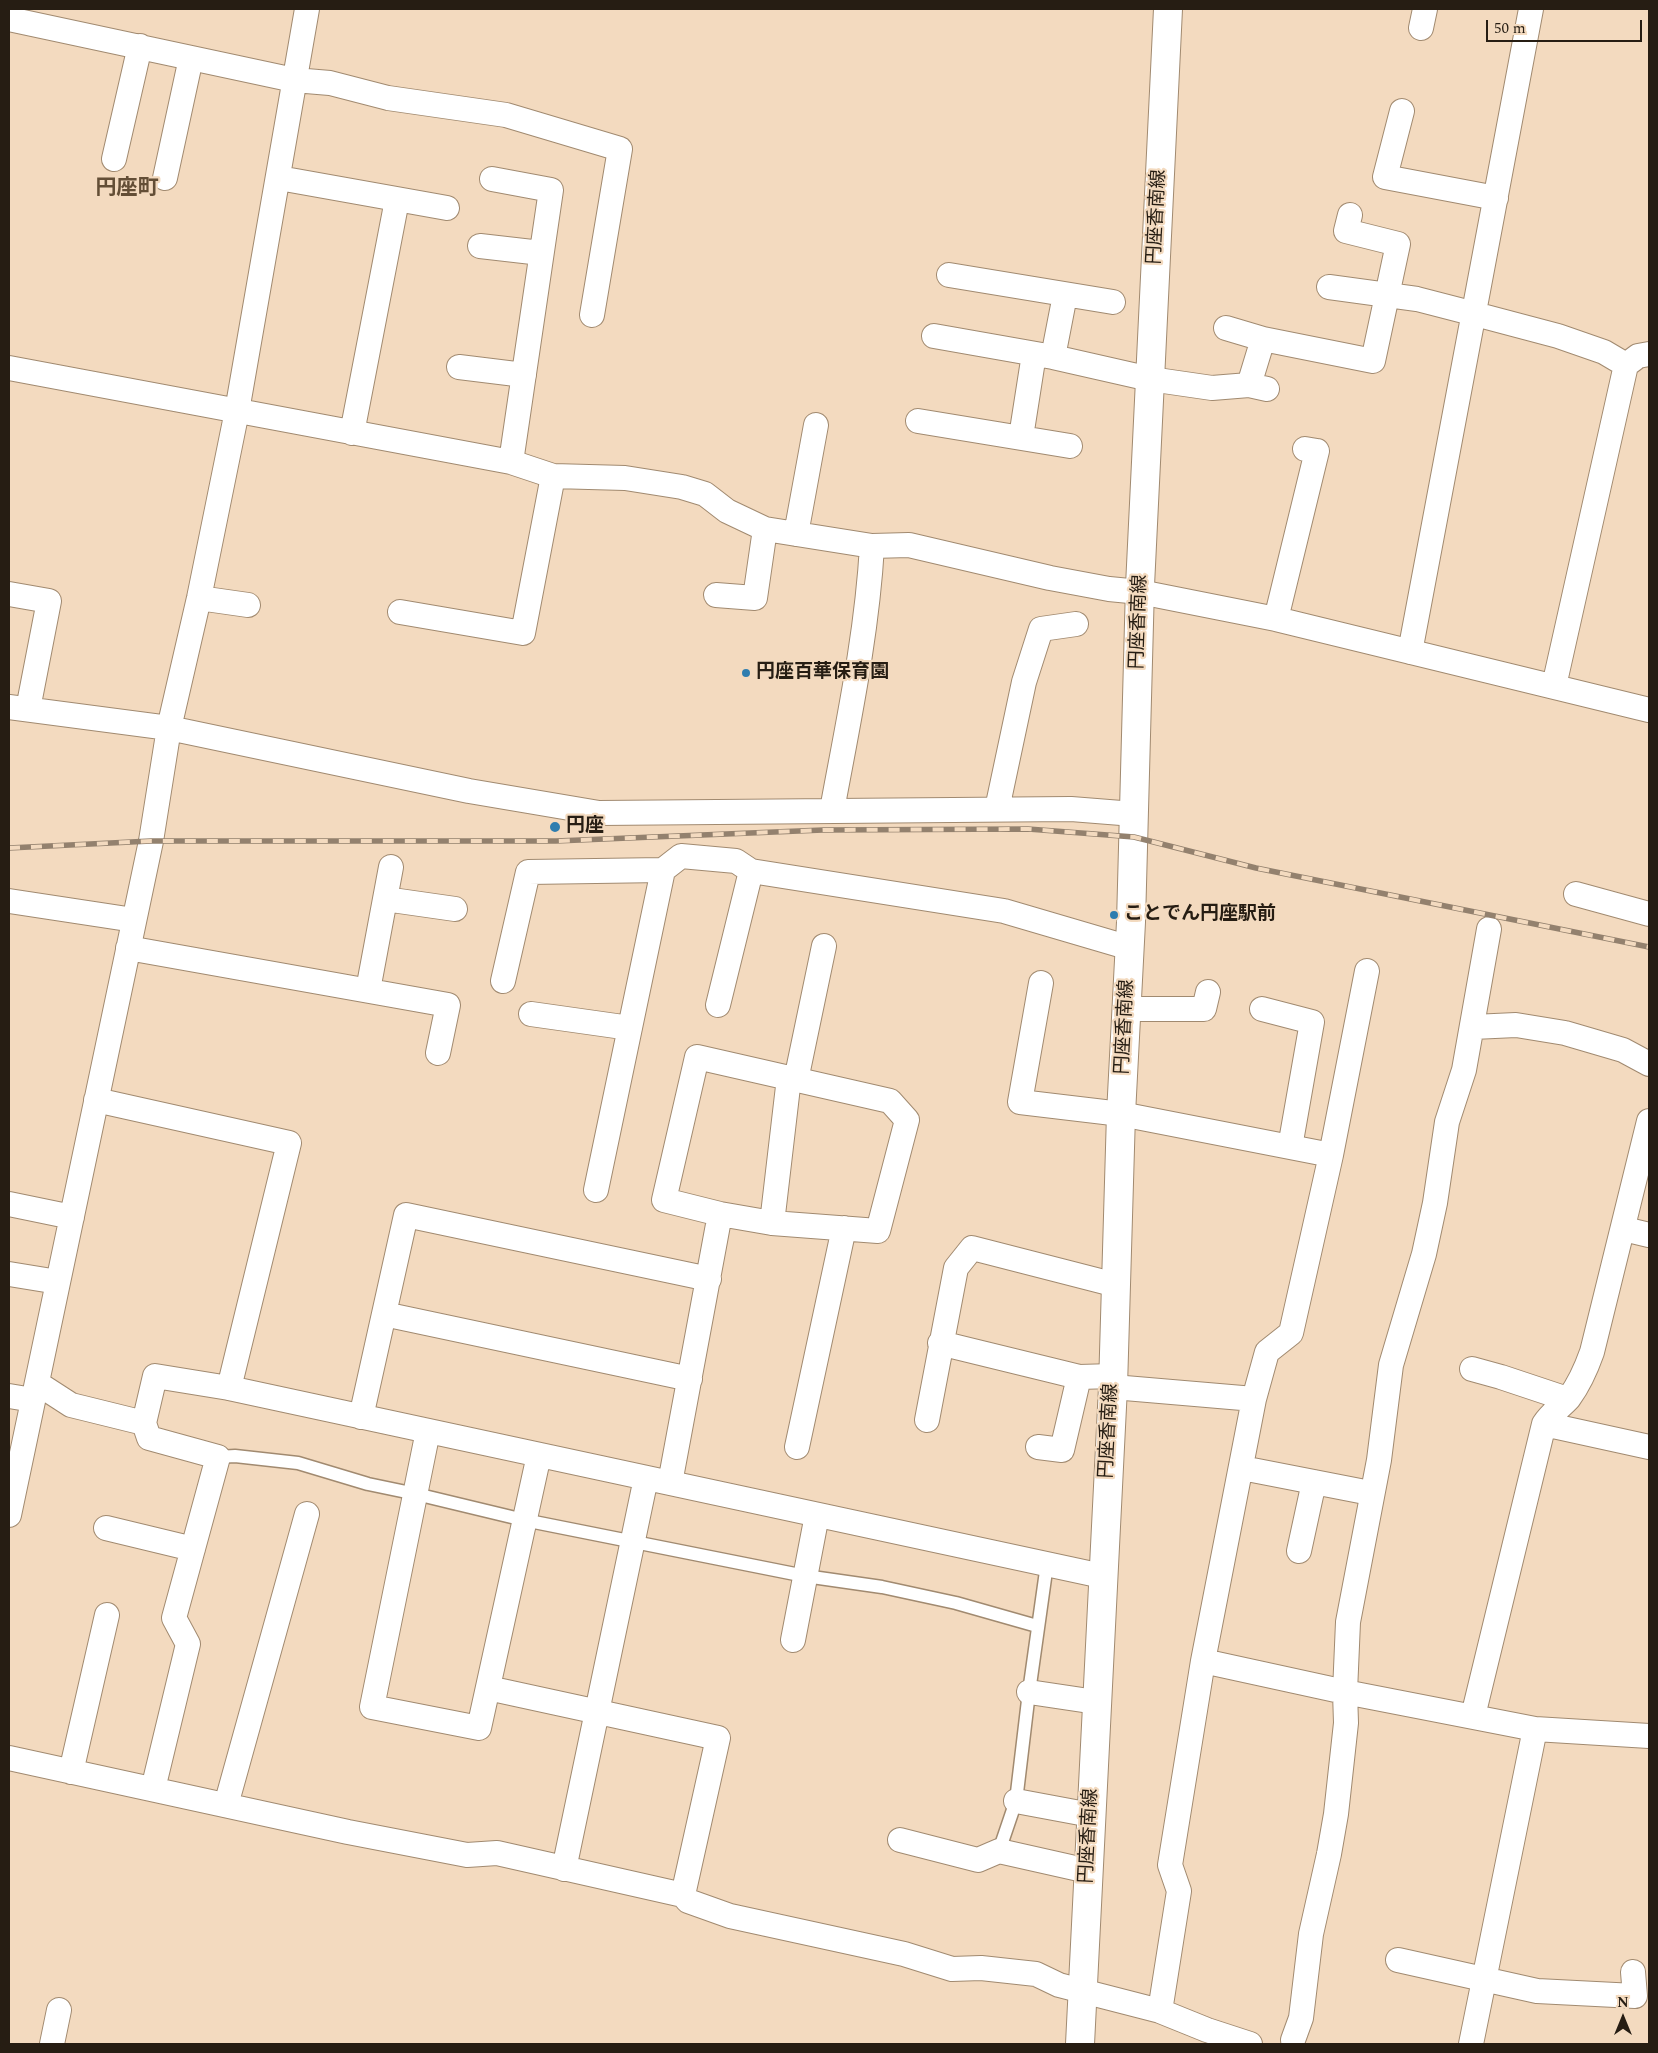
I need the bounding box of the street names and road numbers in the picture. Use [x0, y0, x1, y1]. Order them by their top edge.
street label: 円座香南線 [1144, 169, 1172, 265]
street label: 円座香南線 [1127, 574, 1153, 670]
street label: 円座香南線 [1112, 979, 1140, 1075]
street label: 円座香南線 [1096, 1383, 1124, 1479]
street label: 円座香南線 [1076, 1788, 1104, 1884]

